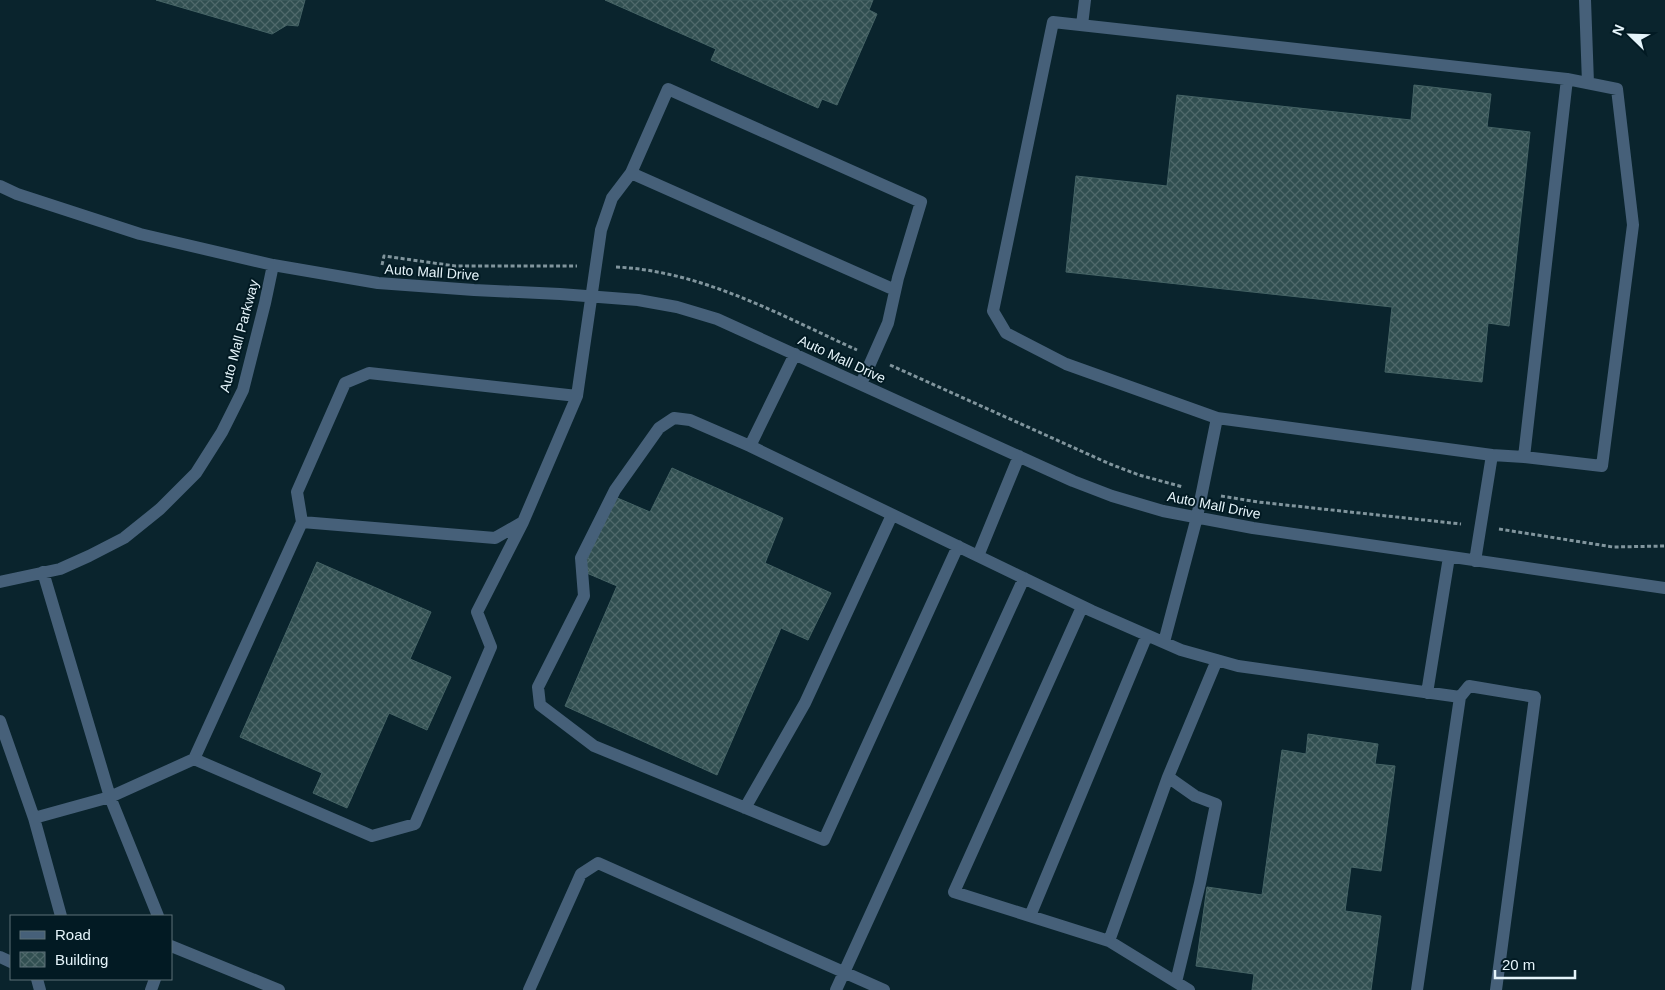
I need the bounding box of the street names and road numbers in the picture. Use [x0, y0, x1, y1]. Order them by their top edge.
street label: Auto Mall Drive [384, 261, 480, 283]
street label: Auto Mall Parkway [216, 278, 262, 394]
street label: Auto Mall Drive [796, 332, 889, 386]
street label: Auto Mall Drive [1166, 488, 1262, 522]

